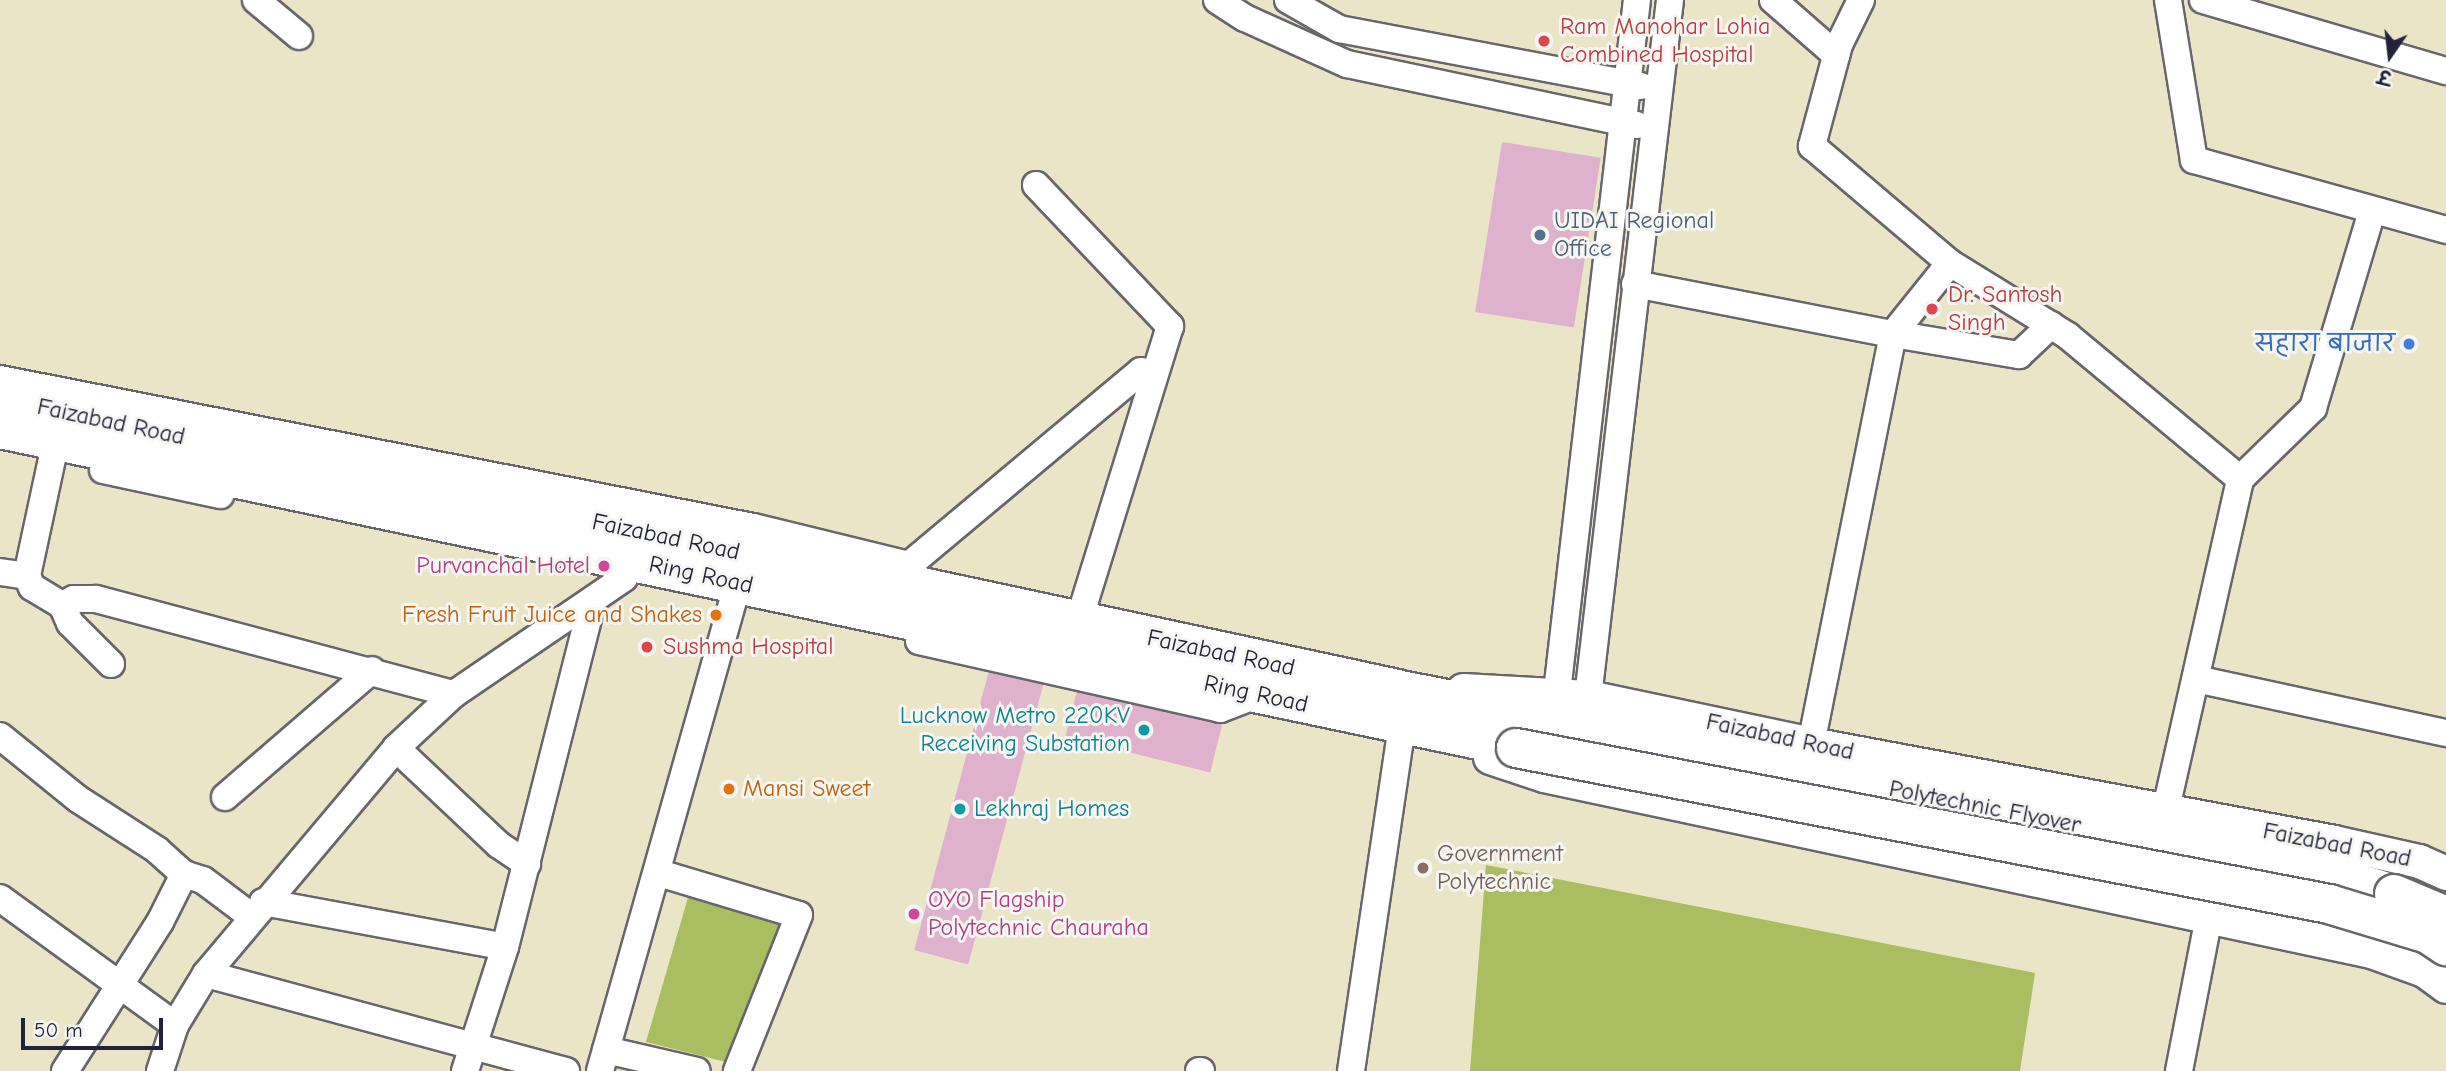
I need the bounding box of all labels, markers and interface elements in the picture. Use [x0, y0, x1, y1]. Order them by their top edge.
place label: Ram Manohar Lohia Combined Hospital [1560, 13, 1771, 69]
north arrow [2355, 21, 2425, 91]
marker: Ram Manohar Lohia Combined Hospital [1534, 31, 1554, 51]
text: उ [2376, 64, 2394, 89]
place label: UIDAI Regional Office [1554, 207, 1714, 263]
marker: UIDAI Regional Office [1532, 227, 1548, 243]
place label: Dr. Santosh Singh [1948, 281, 2062, 337]
marker: Dr. Santosh Singh [1922, 299, 1942, 319]
place label: सहारा बाजार [2254, 330, 2395, 358]
marker: सहारा बाजार [2401, 336, 2417, 352]
street label: Faizabad Road [34, 392, 188, 452]
street label: Faizabad Road [589, 507, 743, 567]
street label: Ring Road [646, 550, 756, 600]
place label: Purvanchal Hotel [416, 552, 590, 580]
marker: Purvanchal Hotel [596, 558, 612, 574]
place label: Fresh Fruit Juice and Shakes [402, 601, 702, 629]
marker: Fresh Fruit Juice and Shakes [708, 607, 724, 623]
street label: Faizabad Road [1144, 623, 1298, 683]
place label: Sushma Hospital [663, 633, 833, 661]
marker: Sushma Hospital [637, 637, 657, 657]
street label: Ring Road [1201, 669, 1311, 719]
place label: Lucknow Metro 220KV Receiving Substation [900, 702, 1130, 758]
street label: Faizabad Road [1703, 707, 1857, 767]
marker: Lucknow Metro 220KV Receiving Substation [1136, 722, 1152, 738]
street label: Polytechnic Flyover [1887, 774, 2083, 840]
place label: Mansi Sweet [743, 775, 870, 803]
marker: Mansi Sweet [721, 781, 737, 797]
place label: Lekhraj Homes [974, 795, 1129, 823]
marker: Lekhraj Homes [952, 801, 968, 817]
street label: Faizabad Road [2260, 817, 2414, 873]
place label: Government Polytechnic [1437, 840, 1563, 896]
marker: Government Polytechnic [1415, 860, 1431, 876]
place label: OYO Flagship Polytechnic Chauraha [928, 886, 1149, 942]
marker: OYO Flagship Polytechnic Chauraha [906, 906, 922, 922]
scale bar [24, 1004, 166, 1048]
text: 50 m [34, 1018, 83, 1042]

